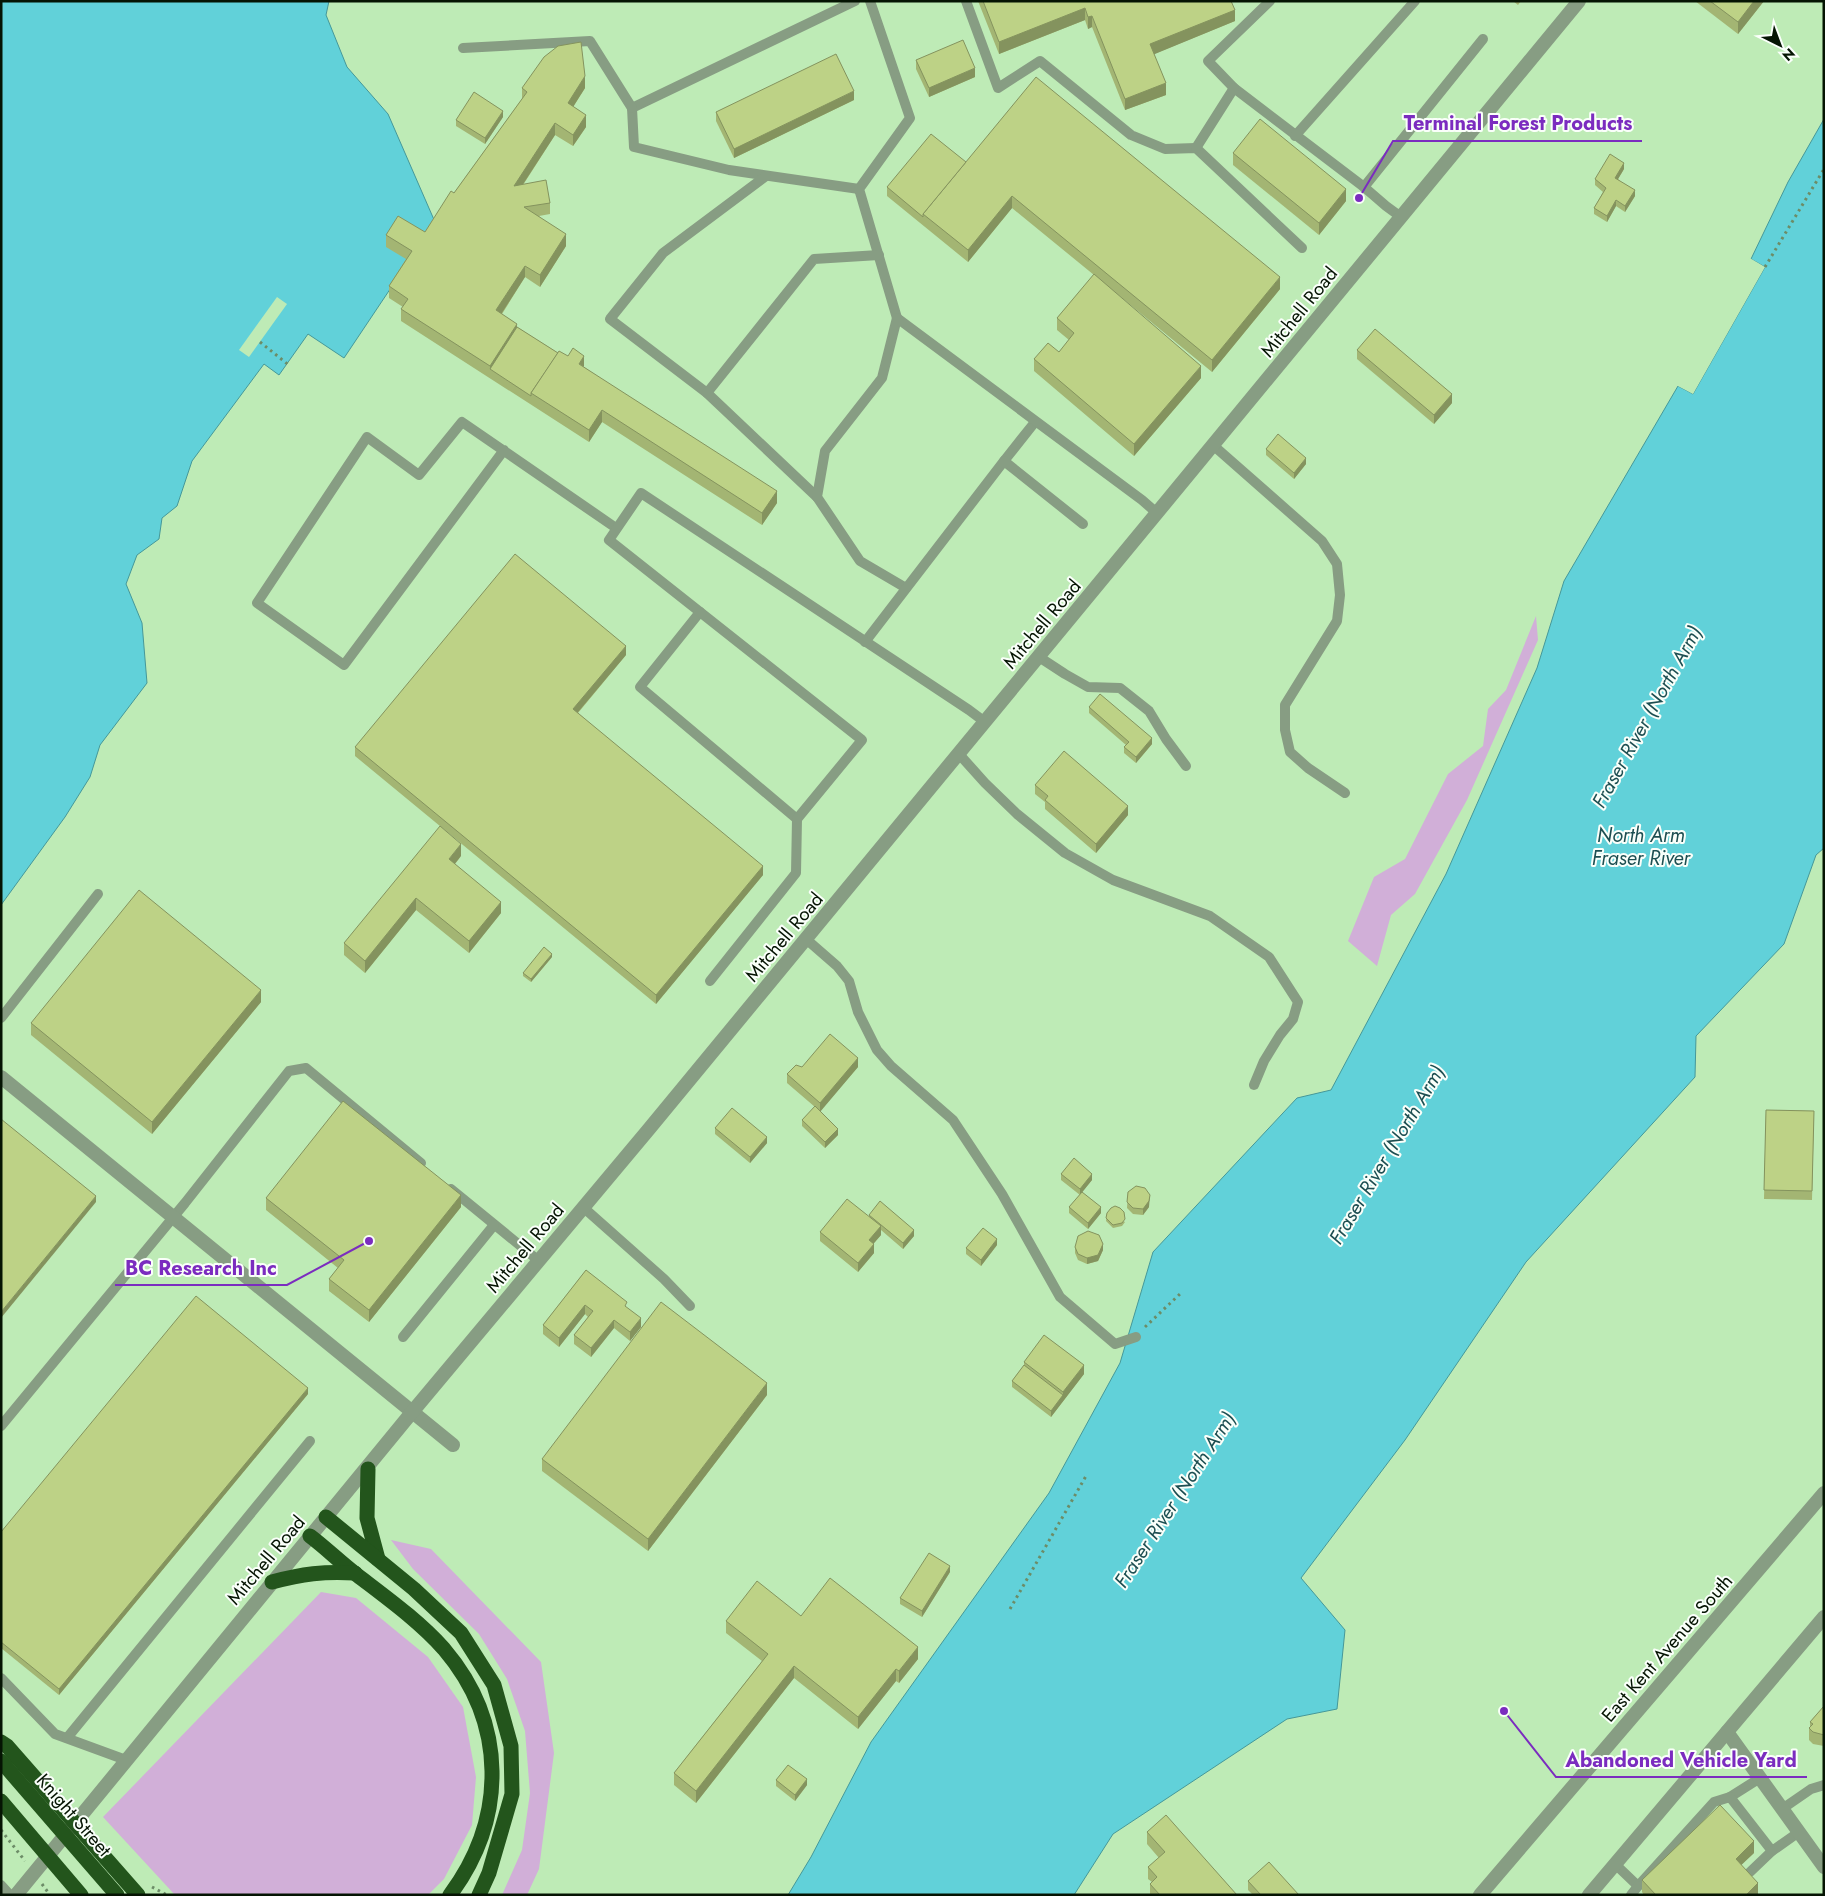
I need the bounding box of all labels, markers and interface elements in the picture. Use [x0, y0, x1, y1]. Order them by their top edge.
north arrow [1755, 20, 1805, 70]
text: N [1778, 44, 1800, 66]
callout: Terminal Forest Products [1393, 106, 1642, 141]
text: Terminal Forest Products [1404, 109, 1632, 138]
street label: Mitchell Road [1254, 261, 1344, 363]
street label: Mitchell Road [997, 574, 1087, 674]
water label: Fraser River (North Arm) [1585, 621, 1709, 813]
water label: North Arm Fraser River [1592, 821, 1691, 873]
street label: Mitchell Road [739, 887, 829, 987]
water label: Fraser River (North Arm) [1322, 1060, 1452, 1250]
street label: Mitchell Road [480, 1198, 570, 1298]
callout: BC Research Inc [115, 1250, 287, 1285]
text: BC Research Inc [125, 1254, 277, 1283]
water label: Fraser River (North Arm) [1107, 1406, 1243, 1594]
street label: Mitchell Road [221, 1510, 311, 1610]
street label: East Kent Avenue South [1595, 1568, 1739, 1728]
callout: Abandoned Vehicle Yard [1556, 1742, 1807, 1777]
text: Abandoned Vehicle Yard [1564, 1746, 1797, 1775]
street label: Knight Street [30, 1768, 118, 1863]

